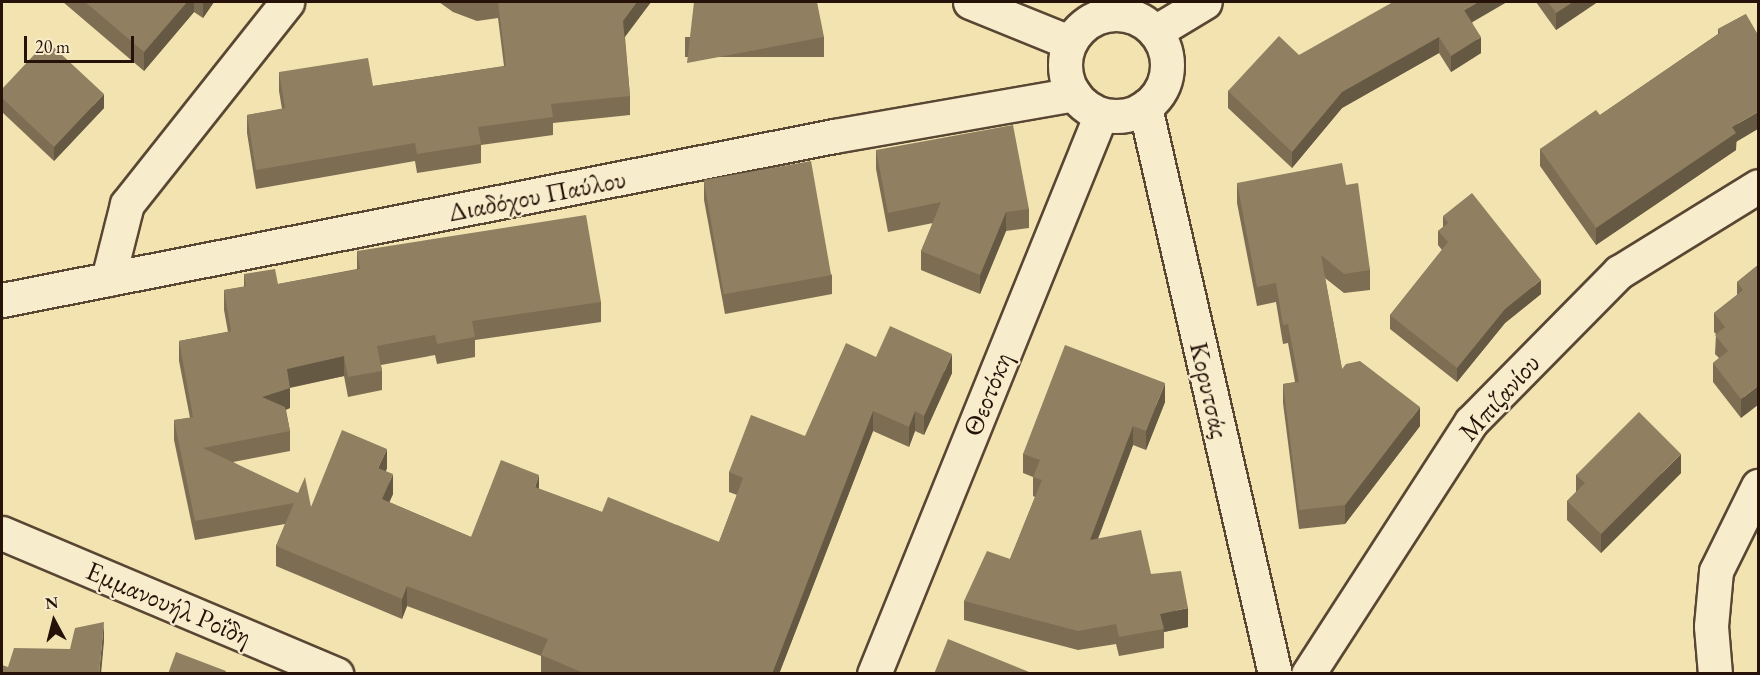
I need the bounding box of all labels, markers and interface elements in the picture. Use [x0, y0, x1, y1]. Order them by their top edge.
scale bar [27, 24, 136, 62]
text: 20 m [35, 35, 70, 58]
street label: Διαδόχου Παύλου [445, 162, 629, 228]
street label: Κορυτσάς [1183, 339, 1237, 441]
street label: Θεοτόκη [956, 347, 1018, 441]
street label: Μπιζανίου [1452, 347, 1546, 447]
street label: Εμμανουήλ Ροΐδη [82, 554, 256, 652]
north arrow [24, 591, 84, 651]
text: N [44, 591, 59, 614]

